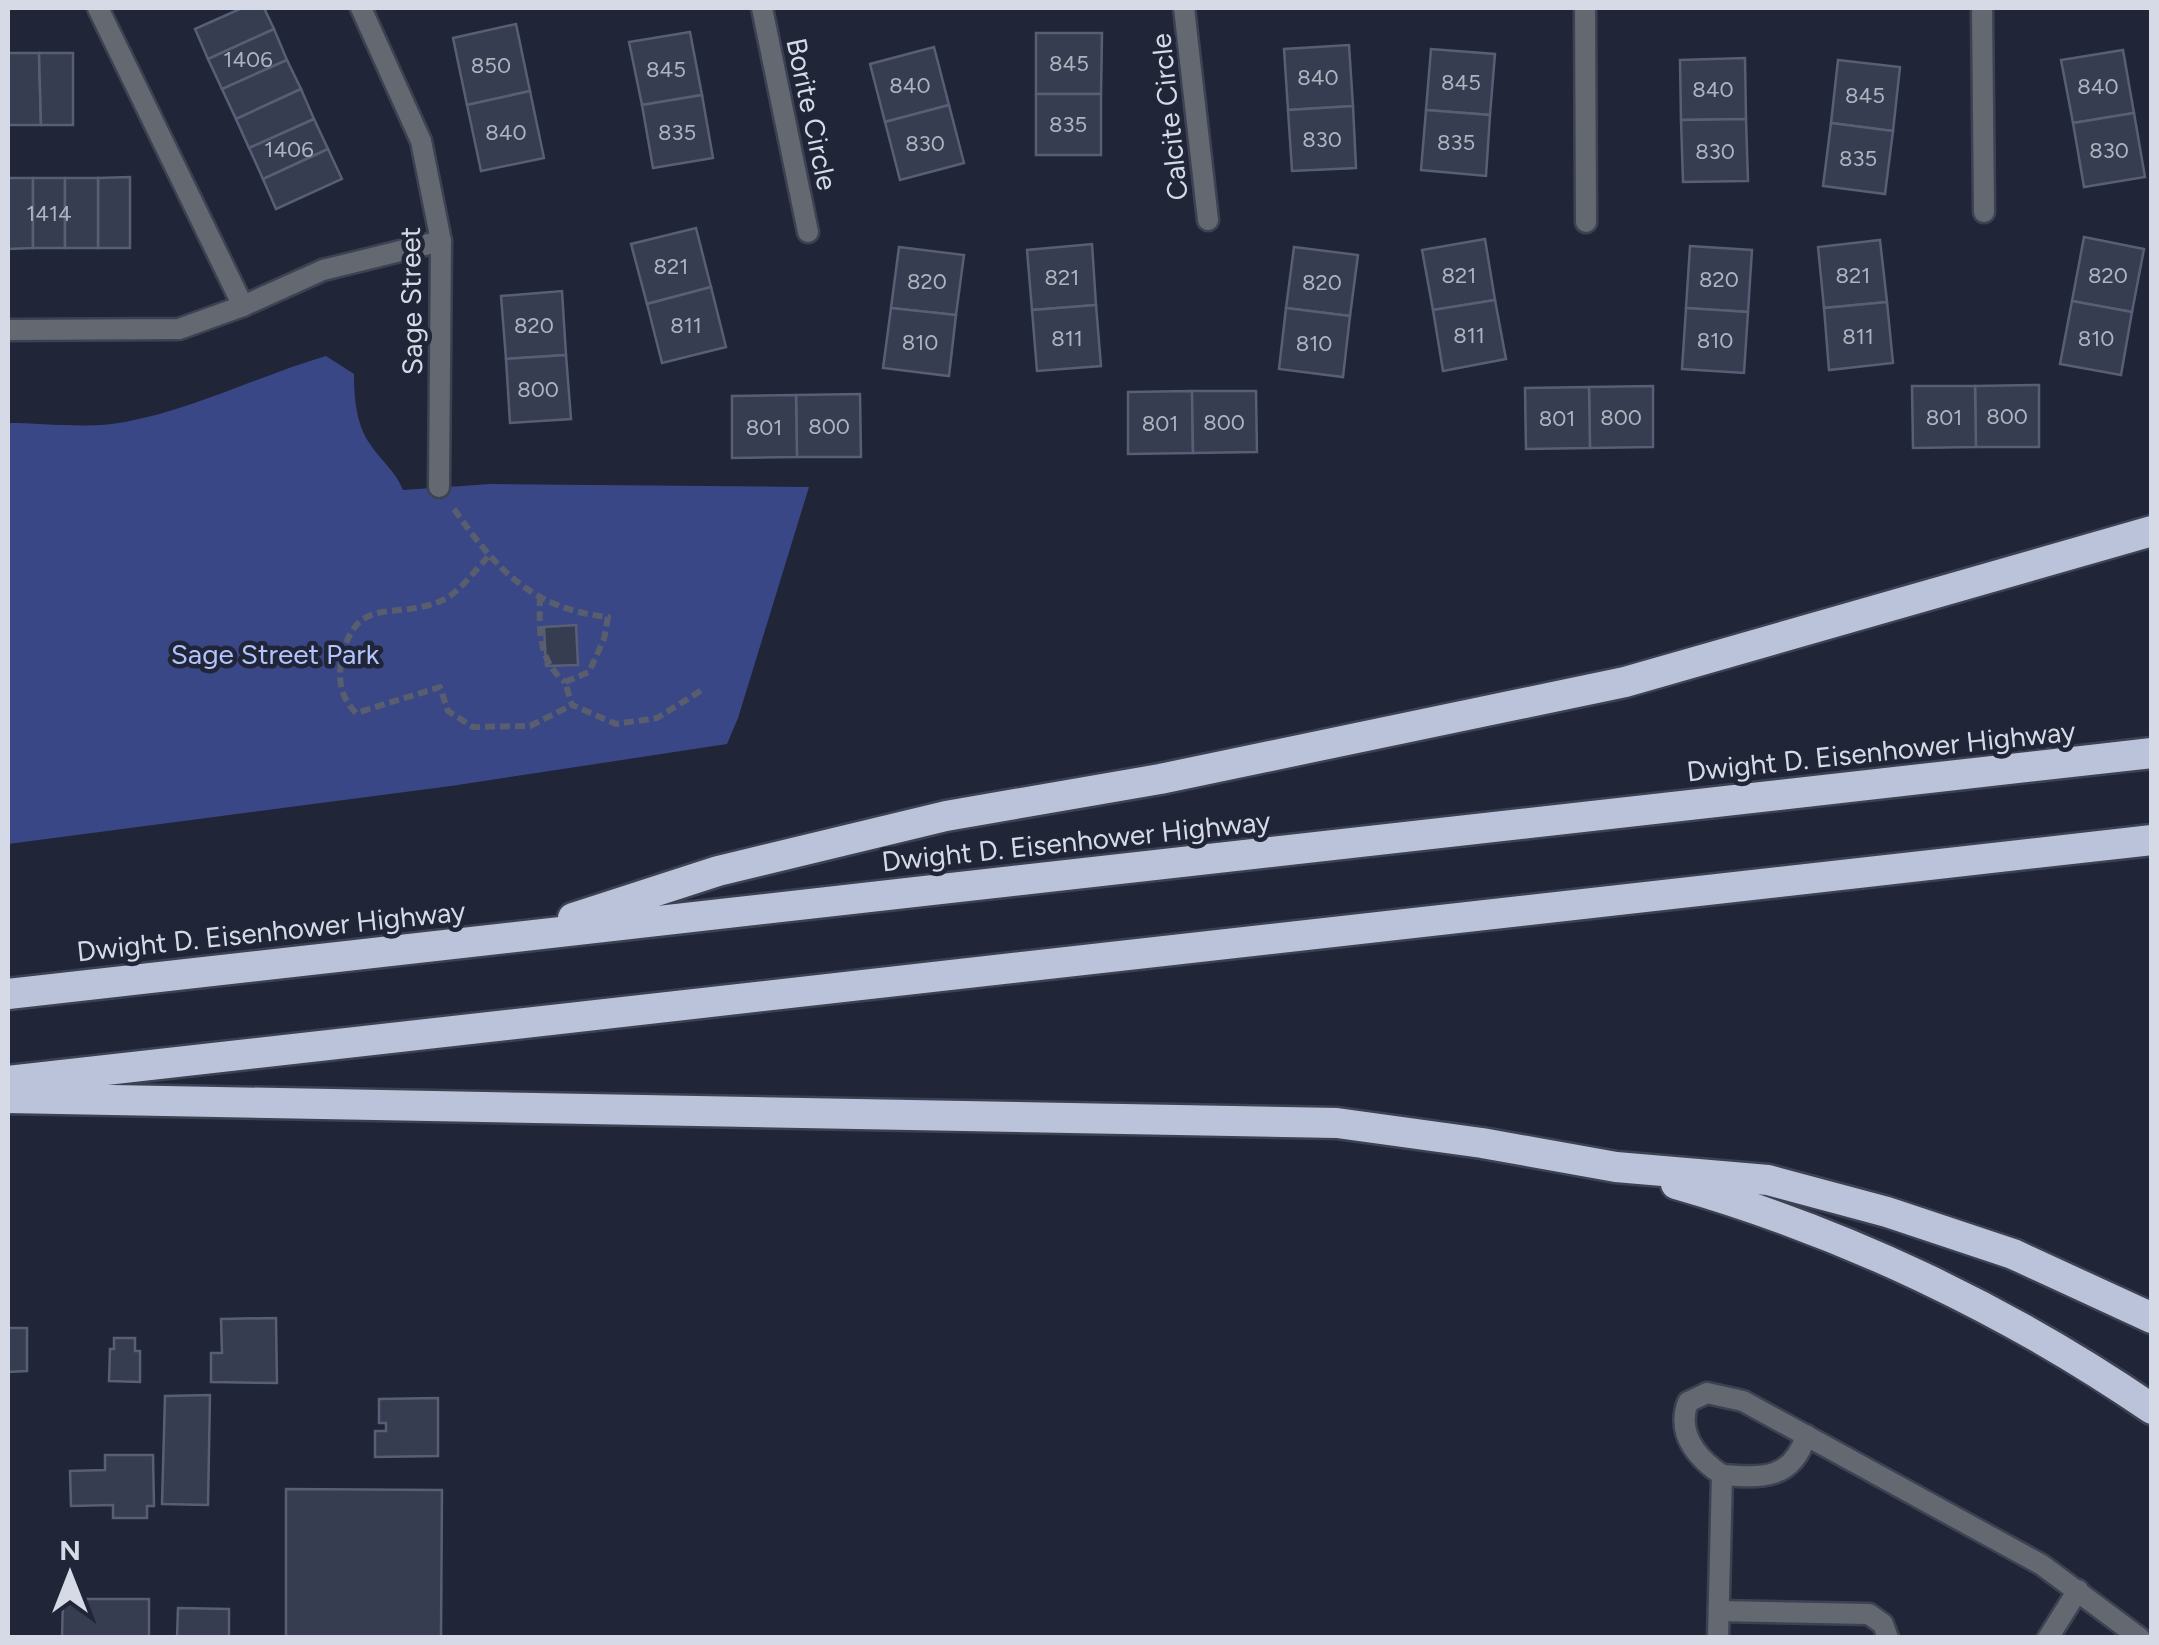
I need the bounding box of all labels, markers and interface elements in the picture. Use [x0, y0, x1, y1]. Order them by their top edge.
street label: Calcite Circle [1143, 32, 1195, 202]
street label: Borite Circle [779, 35, 845, 193]
house number: 1406 [223, 46, 273, 73]
house number: 845 [1049, 50, 1089, 77]
house number: 850 [471, 52, 511, 79]
house number: 845 [646, 56, 686, 83]
house number: 840 [1297, 64, 1339, 91]
house number: 845 [1441, 69, 1481, 96]
house number: 840 [889, 72, 931, 99]
house number: 840 [2077, 73, 2119, 100]
house number: 840 [1692, 76, 1734, 103]
house number: 845 [1845, 82, 1885, 109]
house number: 835 [1049, 111, 1087, 138]
house number: 840 [485, 119, 527, 146]
house number: 835 [658, 119, 696, 146]
house number: 830 [1302, 126, 1342, 153]
house number: 835 [1437, 129, 1475, 156]
house number: 830 [905, 130, 945, 157]
house number: 1406 [264, 136, 314, 163]
house number: 830 [2089, 137, 2129, 164]
house number: 830 [1695, 138, 1735, 165]
house number: 835 [1839, 145, 1877, 172]
house number: 1414 [26, 200, 72, 227]
street label: Sage Street [393, 226, 429, 376]
house number: 821 [654, 253, 688, 280]
house number: 821 [1442, 262, 1476, 289]
house number: 821 [1836, 262, 1870, 289]
house number: 820 [2088, 262, 2128, 289]
house number: 821 [1045, 264, 1079, 291]
house number: 820 [1699, 266, 1739, 293]
house number: 820 [907, 268, 947, 295]
house number: 820 [1302, 269, 1342, 296]
house number: 820 [514, 312, 554, 339]
house number: 811 [670, 312, 702, 339]
house number: 811 [1453, 322, 1485, 349]
house number: 811 [1842, 323, 1874, 350]
house number: 811 [1051, 325, 1083, 352]
house number: 810 [2078, 325, 2114, 352]
house number: 810 [1697, 327, 1733, 354]
house number: 810 [902, 329, 938, 356]
house number: 810 [1296, 330, 1332, 357]
house number: 800 [517, 376, 559, 403]
house number: 800 [1986, 403, 2028, 430]
house number: 800 [1600, 404, 1642, 431]
house number: 801 [1926, 404, 1962, 431]
house number: 801 [1539, 405, 1575, 432]
house number: 800 [1203, 409, 1245, 436]
house number: 801 [1142, 410, 1178, 437]
house number: 800 [808, 413, 850, 440]
house number: 801 [746, 414, 782, 441]
park label: Sage Street Park [171, 637, 380, 671]
street label: Dwight D. Eisenhower Highway [1685, 714, 2077, 788]
street label: Dwight D. Eisenhower Highway [880, 804, 1272, 878]
street label: Dwight D. Eisenhower Highway [75, 894, 467, 968]
north arrow [20, 1525, 120, 1625]
text: N [59, 1533, 81, 1567]

